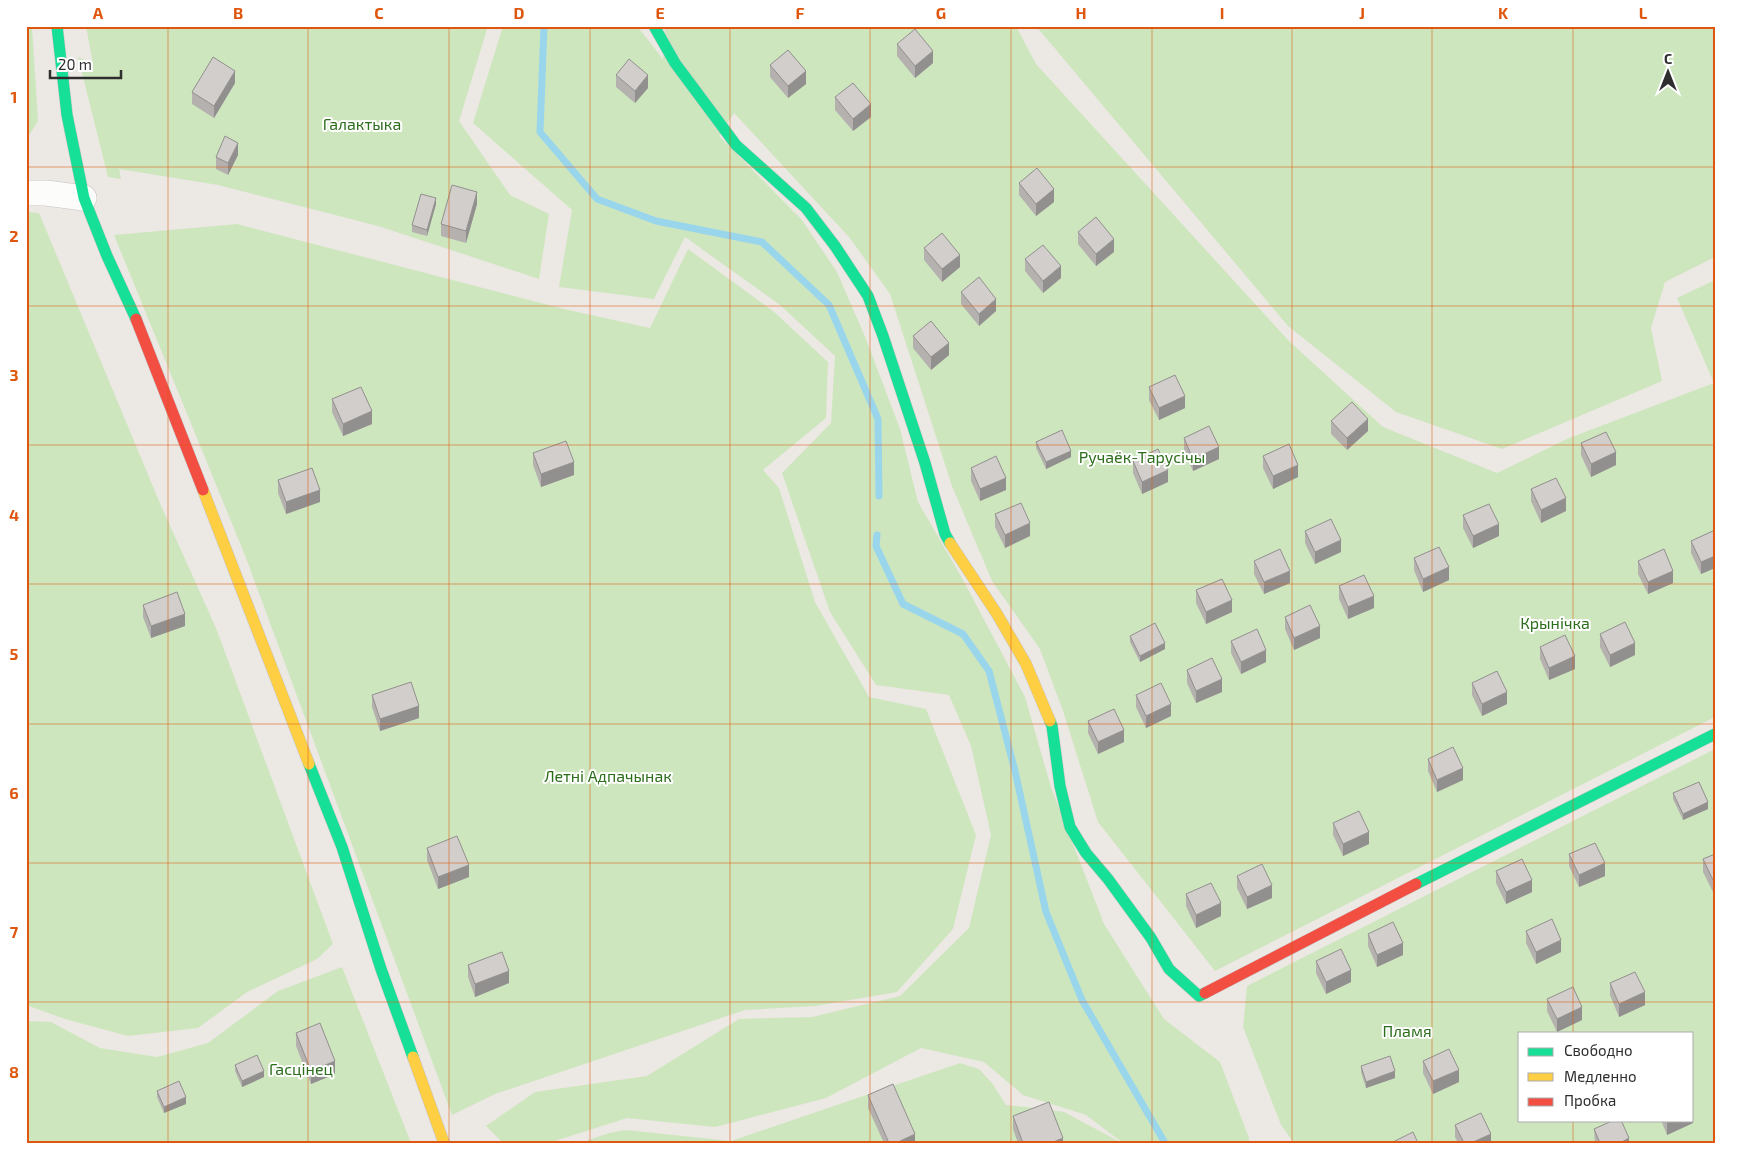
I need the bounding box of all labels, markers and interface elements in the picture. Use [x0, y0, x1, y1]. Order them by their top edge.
text: A [93, 3, 104, 22]
text: B [233, 3, 243, 22]
text: C [374, 3, 384, 22]
text: D [514, 3, 525, 22]
text: E [655, 3, 665, 22]
text: F [796, 3, 805, 22]
text: G [936, 3, 946, 22]
text: H [1075, 3, 1087, 22]
text: I [1220, 3, 1224, 22]
text: J [1359, 3, 1365, 22]
text: K [1498, 3, 1509, 22]
text: L [1639, 3, 1648, 22]
scale bar [50, 48, 121, 80]
north arrow [1644, 48, 1694, 98]
text: С [1664, 50, 1672, 67]
text: 20 m [58, 55, 92, 73]
text: 1 [11, 87, 17, 106]
park label: Галактыка [323, 114, 401, 133]
text: 2 [9, 226, 19, 245]
text: 3 [9, 365, 19, 384]
park label: Ручаёк-Тарусічы [1079, 447, 1205, 467]
text: 4 [9, 505, 19, 524]
park label: Крынічка [1520, 613, 1590, 632]
text: 5 [10, 644, 19, 663]
park label: Летні Адпачынак [544, 766, 672, 785]
text: 6 [9, 783, 19, 802]
text: 7 [10, 922, 19, 941]
park label: Пламя [1382, 1021, 1432, 1040]
legend [1518, 1032, 1694, 1122]
text: Свободно [1564, 1041, 1633, 1059]
park label: Гасцінец [269, 1059, 333, 1078]
text: 8 [9, 1062, 19, 1081]
text: Медленно [1564, 1067, 1637, 1085]
text: Пробка [1564, 1091, 1616, 1109]

